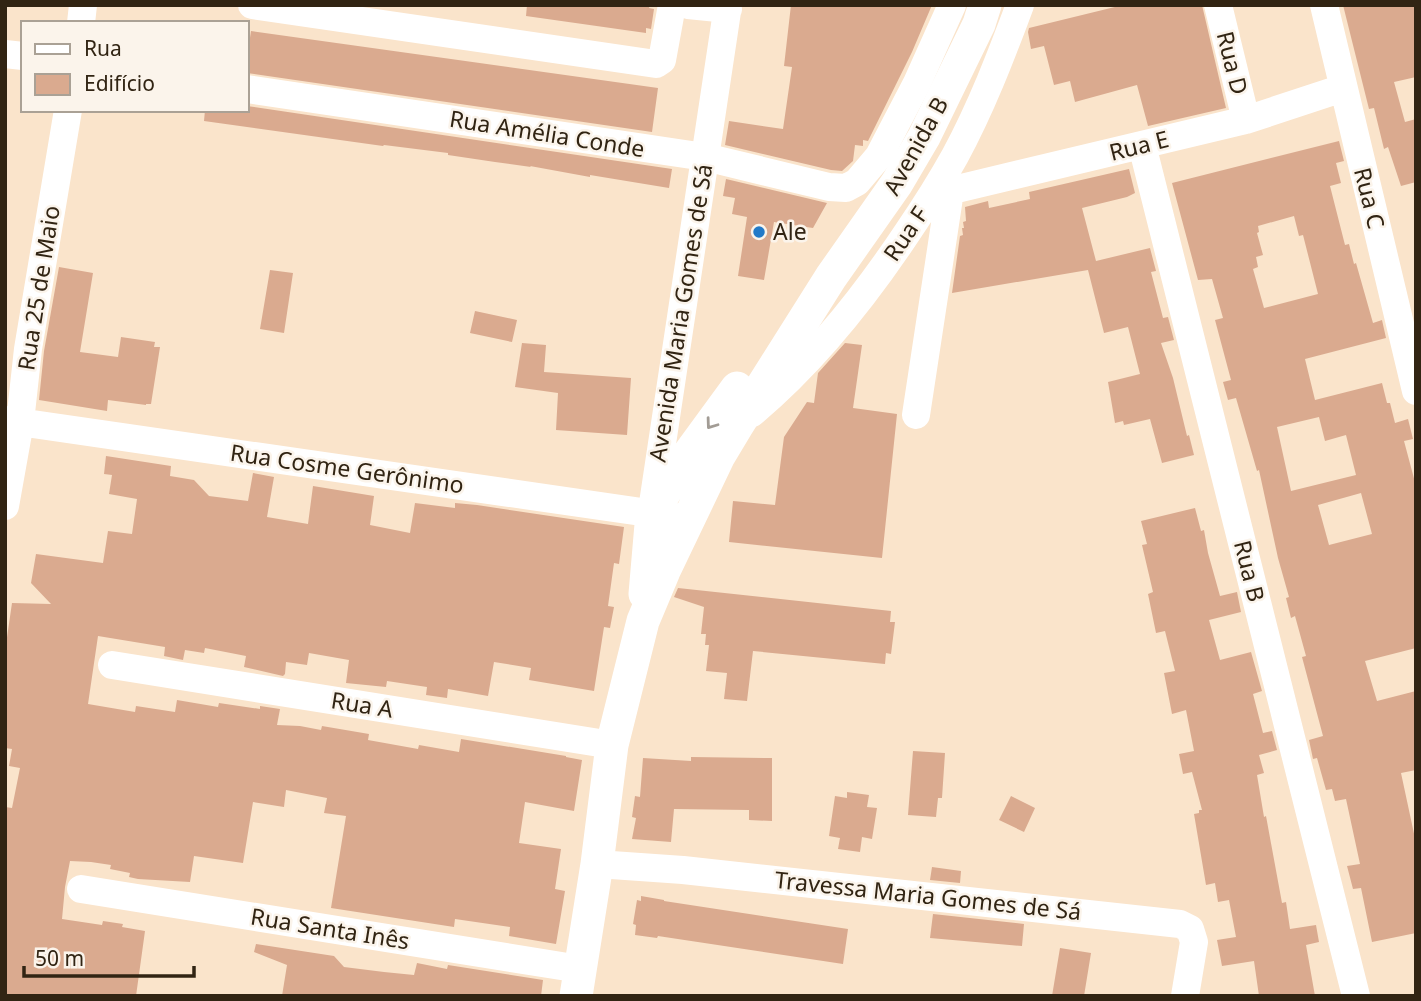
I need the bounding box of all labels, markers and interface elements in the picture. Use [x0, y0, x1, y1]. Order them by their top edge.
legend [21, 21, 248, 112]
street label: Rua D [1210, 28, 1256, 98]
text: Rua [84, 34, 122, 62]
text: Edifício [84, 69, 155, 97]
street label: Avenida B [875, 91, 955, 200]
street label: Rua Amélia Conde [447, 102, 647, 164]
street label: Rua E [1106, 122, 1172, 168]
street label: Avenida Maria Gomes de Sá [641, 162, 719, 464]
street label: Rua C [1347, 164, 1393, 232]
street label: Rua F [875, 200, 935, 267]
street label: Rua 25 de Maio [9, 203, 67, 373]
place label: Ale [773, 215, 807, 247]
marker: Ale [751, 224, 767, 240]
one-way arrow [707, 416, 719, 429]
street label: Rua Cosme Gerônimo [228, 436, 466, 500]
street label: Rua B [1227, 537, 1273, 605]
street label: Rua A [329, 683, 396, 725]
street label: Travessa Maria Gomes de Sá [773, 863, 1083, 927]
street label: Rua Santa Inês [248, 900, 412, 956]
scale bar [24, 934, 194, 978]
text: 50 m [35, 944, 84, 972]

